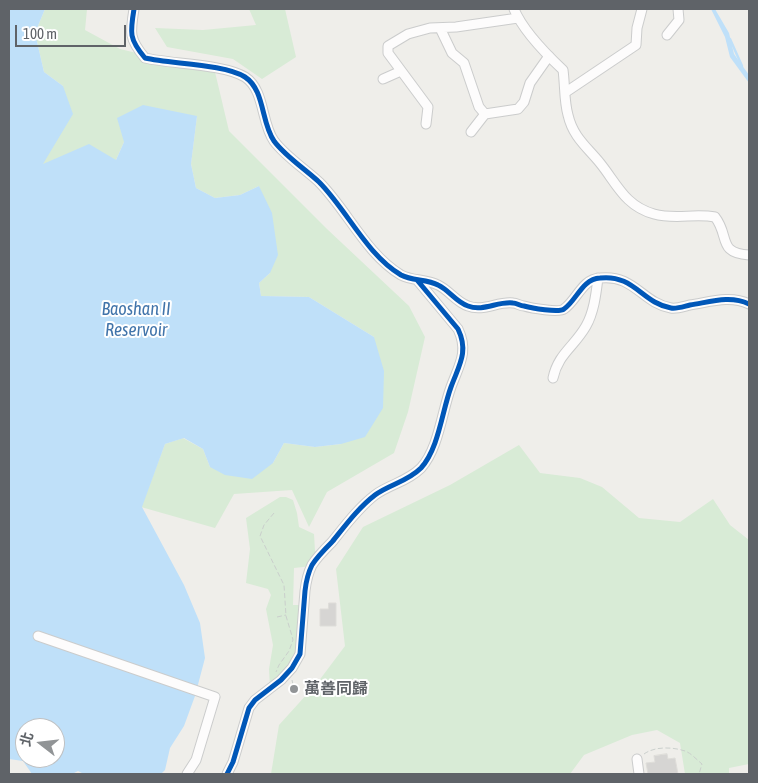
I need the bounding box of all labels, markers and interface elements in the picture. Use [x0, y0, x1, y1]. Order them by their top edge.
scale bar [18, 15, 129, 47]
text: 100 m [23, 25, 57, 42]
water label: Baoshan II Reservoir [101, 298, 171, 340]
place label: 萬善同歸 [304, 679, 368, 699]
marker: 萬善同歸 [288, 683, 300, 695]
north arrow [15, 718, 65, 768]
text: 北 [17, 730, 36, 748]

